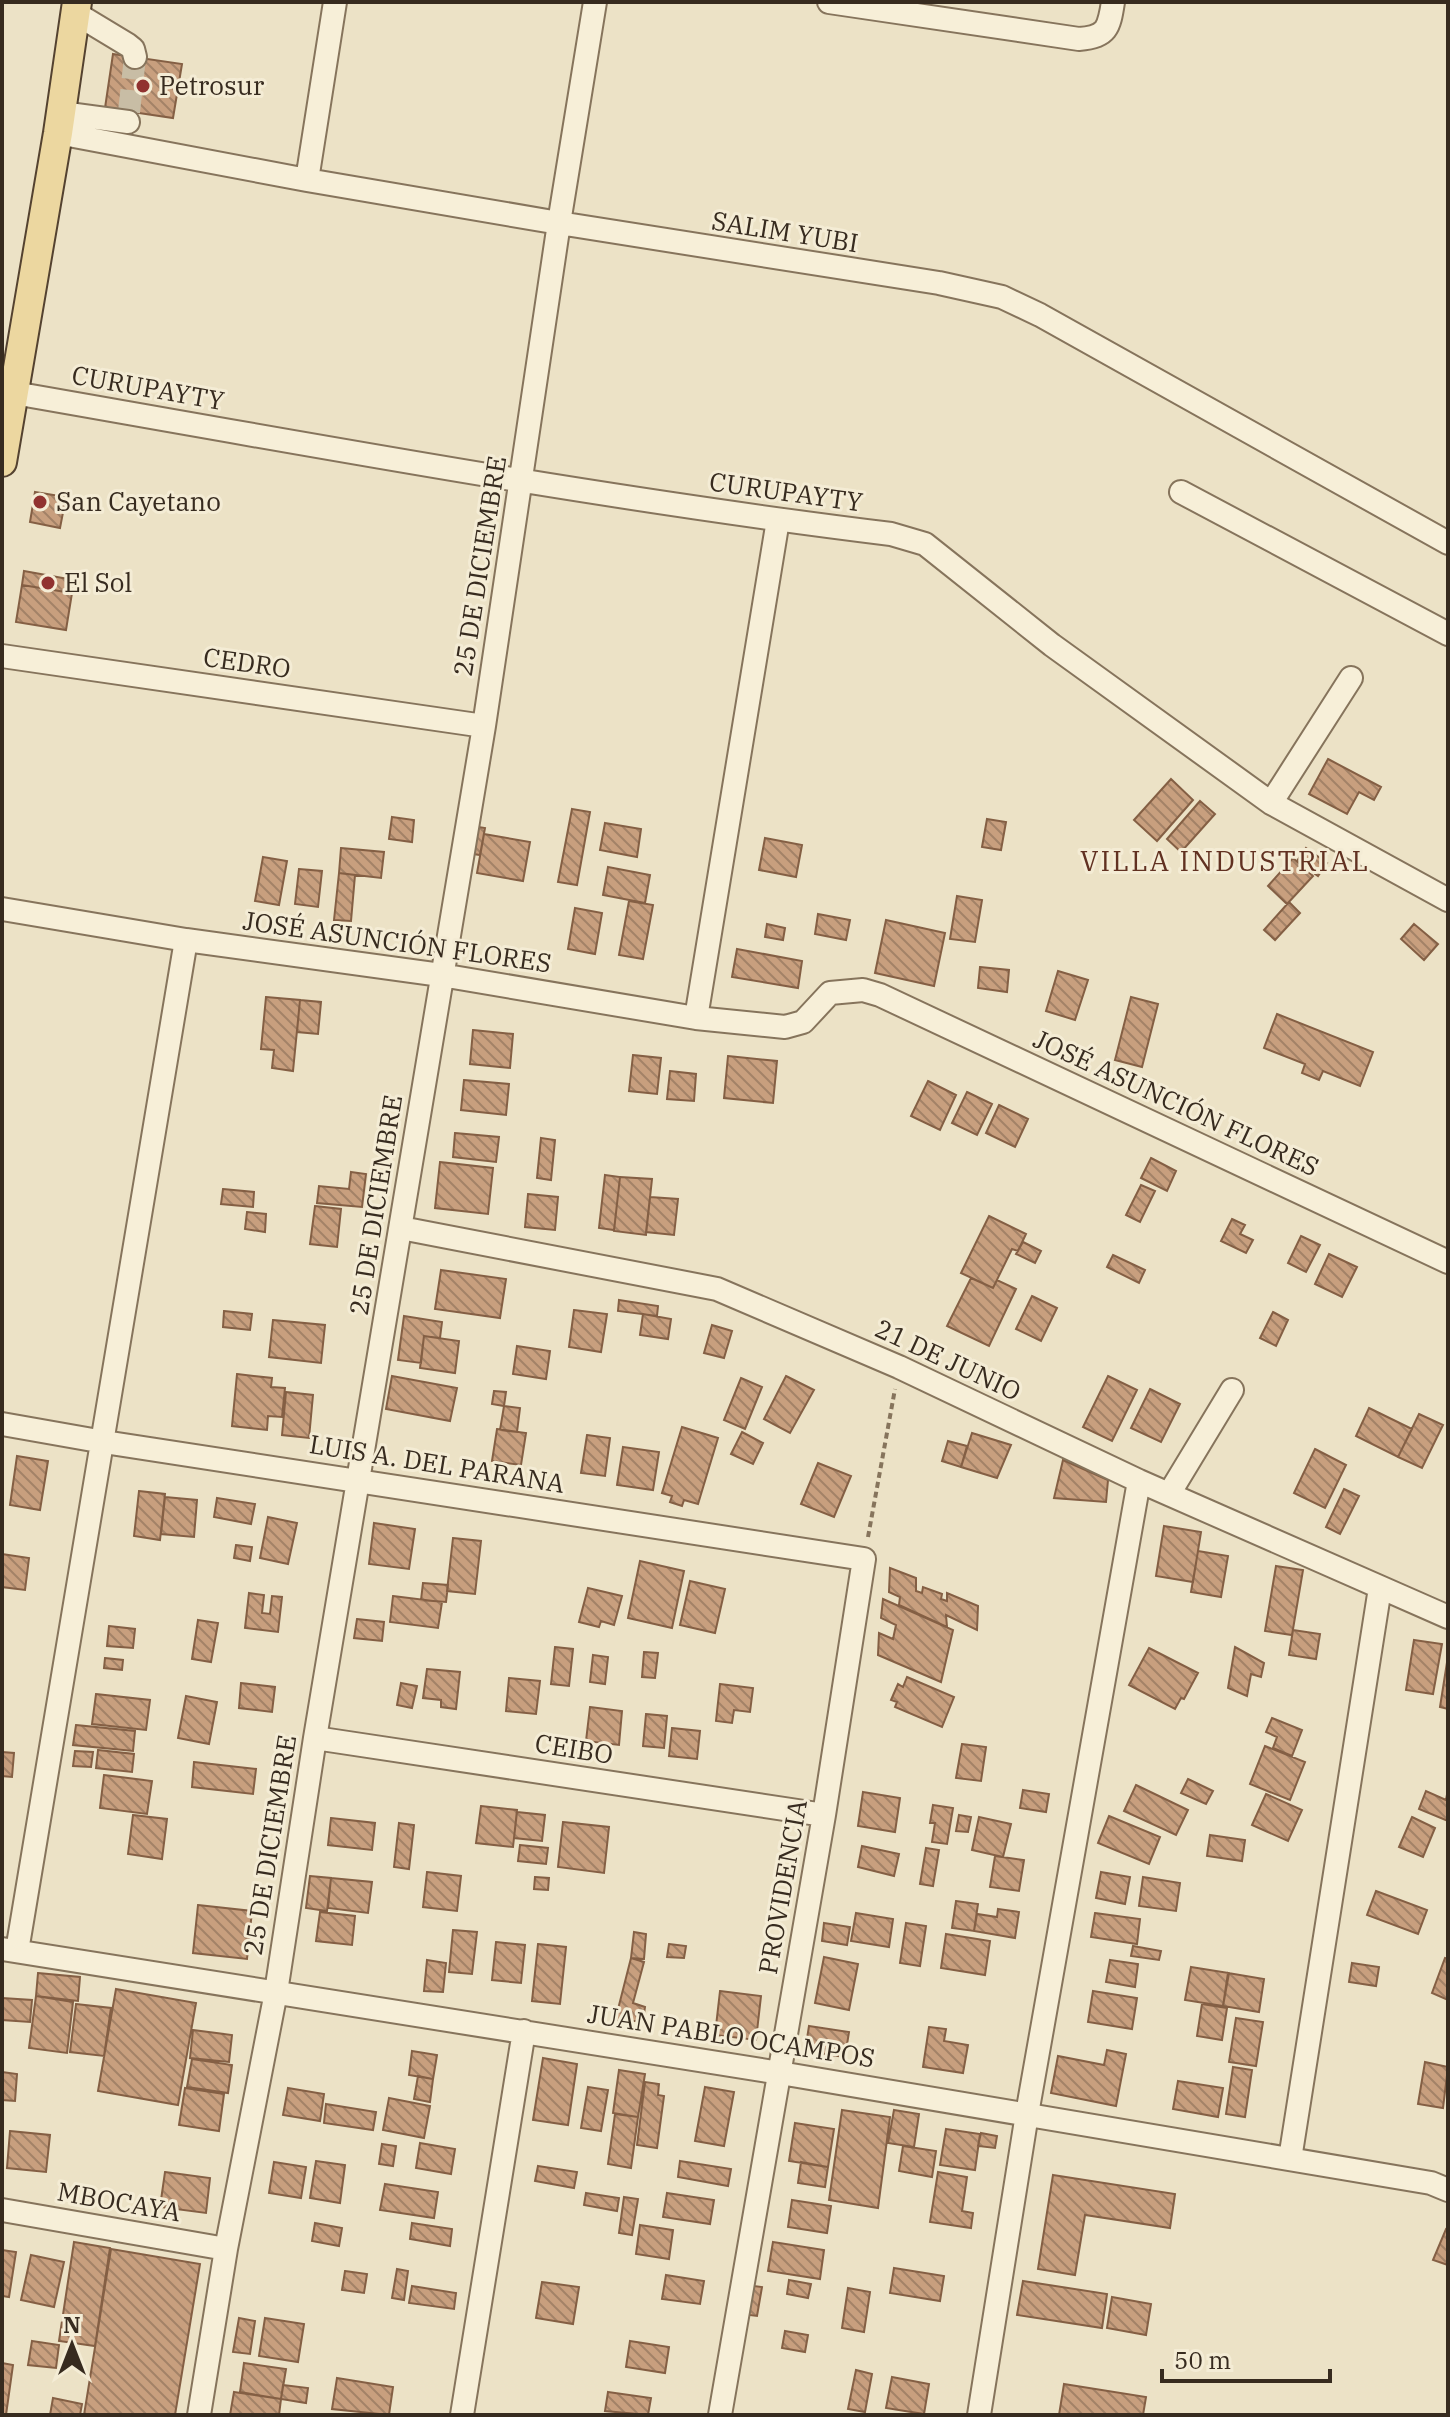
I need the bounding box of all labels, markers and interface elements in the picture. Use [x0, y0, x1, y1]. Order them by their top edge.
place label: Petrosur [159, 68, 265, 102]
marker: Petrosur [134, 77, 152, 95]
street label: SALIM YUBI [709, 203, 861, 259]
street label: CURUPAYTY [69, 357, 227, 417]
street label: 25 DE DICIEMBRE [445, 453, 513, 678]
street label: CURUPAYTY [707, 463, 865, 519]
place label: San Cayetano [56, 484, 221, 518]
marker: San Cayetano [31, 493, 49, 511]
place label: El Sol [64, 565, 132, 599]
marker: El Sol [39, 574, 57, 592]
street label: CEDRO [201, 639, 293, 685]
district label: VILLA INDUSTRIAL [1080, 842, 1370, 879]
street label: JOSÉ ASUNCIÓN FLORES [241, 903, 554, 979]
street label: JOSÉ ASUNCIÓN FLORES [1028, 1021, 1325, 1183]
street label: 25 DE DICIEMBRE [341, 1092, 409, 1317]
street label: 21 DE JUNIO [870, 1310, 1027, 1408]
street label: LUIS A. DEL PARANA [307, 1426, 567, 1500]
street label: CEIBO [533, 1725, 616, 1771]
street label: 25 DE DICIEMBRE [235, 1732, 303, 1957]
street label: PROVIDENCIA [750, 1797, 814, 1977]
street label: JUAN PABLO OCAMPOS [585, 1995, 877, 2075]
street label: MBOCAYA [55, 2173, 184, 2229]
north arrow [32, 2305, 112, 2385]
text: N [63, 2310, 81, 2339]
scale bar [1162, 2333, 1330, 2383]
text: 50 m [1174, 2344, 1231, 2376]

